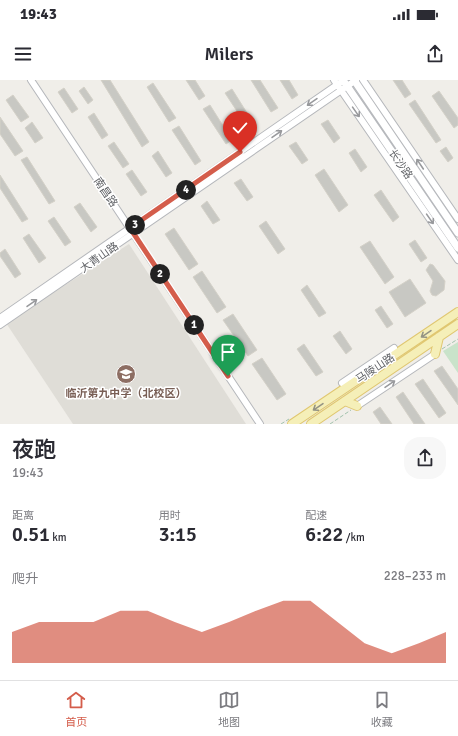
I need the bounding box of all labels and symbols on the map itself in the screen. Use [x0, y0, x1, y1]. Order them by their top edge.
one-way arrow [307, 98, 318, 106]
one-way arrow [352, 106, 360, 117]
pin [223, 111, 257, 152]
one-way arrow [272, 130, 283, 138]
street label: 长沙路 [386, 147, 415, 182]
one-way arrow [416, 159, 424, 170]
street label: 南昌路 [91, 175, 120, 210]
pin: 4 [176, 180, 196, 200]
one-way arrow [426, 213, 434, 224]
pin: 3 [125, 215, 145, 235]
street label: 大青山路 [78, 239, 121, 275]
pin: 2 [150, 264, 170, 284]
one-way arrow [26, 299, 37, 307]
pin: 1 [184, 315, 204, 335]
one-way arrow [420, 330, 431, 338]
pin [211, 335, 245, 376]
street label: 马陵山路 [353, 351, 397, 386]
school or university icon: 临沂第九中学（北校区） [115, 363, 137, 385]
one-way arrow [384, 380, 395, 388]
place label: 临沂第九中学（北校区） [66, 387, 187, 400]
one-way arrow [312, 403, 324, 411]

